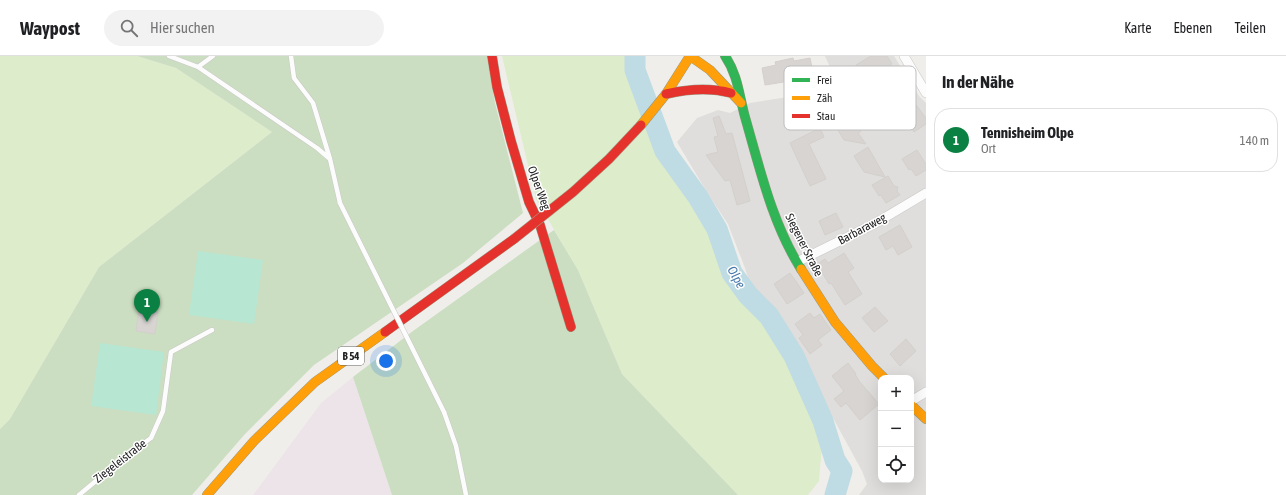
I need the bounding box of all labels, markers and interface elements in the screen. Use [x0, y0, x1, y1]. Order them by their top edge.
search box [104, 10, 384, 46]
text: Waypost [20, 17, 80, 39]
icon: search [118, 17, 140, 39]
text: Hier suchen [150, 19, 215, 36]
text: Karte [1124, 20, 1151, 36]
text: Ebenen [1173, 20, 1212, 36]
text: Teilen [1234, 20, 1266, 36]
legend [784, 66, 916, 130]
text: In der Nähe [942, 72, 1014, 92]
text: Frei [817, 74, 832, 86]
text: Zäh [817, 92, 832, 104]
text: Stau [817, 110, 835, 122]
text: Tennisheim Olpe [981, 124, 1074, 141]
text: 1 [953, 133, 959, 148]
text: 140 m [1240, 133, 1269, 148]
text: Ort [981, 141, 996, 156]
street label: Olper Weg [525, 164, 554, 213]
street label: Barbaraweg [835, 210, 889, 248]
street label: Siegener Straße [782, 211, 826, 279]
water label: Olpe [724, 264, 749, 291]
pin: 1 [134, 289, 160, 322]
road number: B 54 [338, 347, 364, 365]
your location [376, 351, 396, 371]
map controls [878, 375, 914, 483]
button: + [878, 375, 914, 411]
button: − [878, 411, 914, 447]
street label: Ziegeleistraße [91, 436, 149, 486]
button: locate [878, 447, 914, 483]

